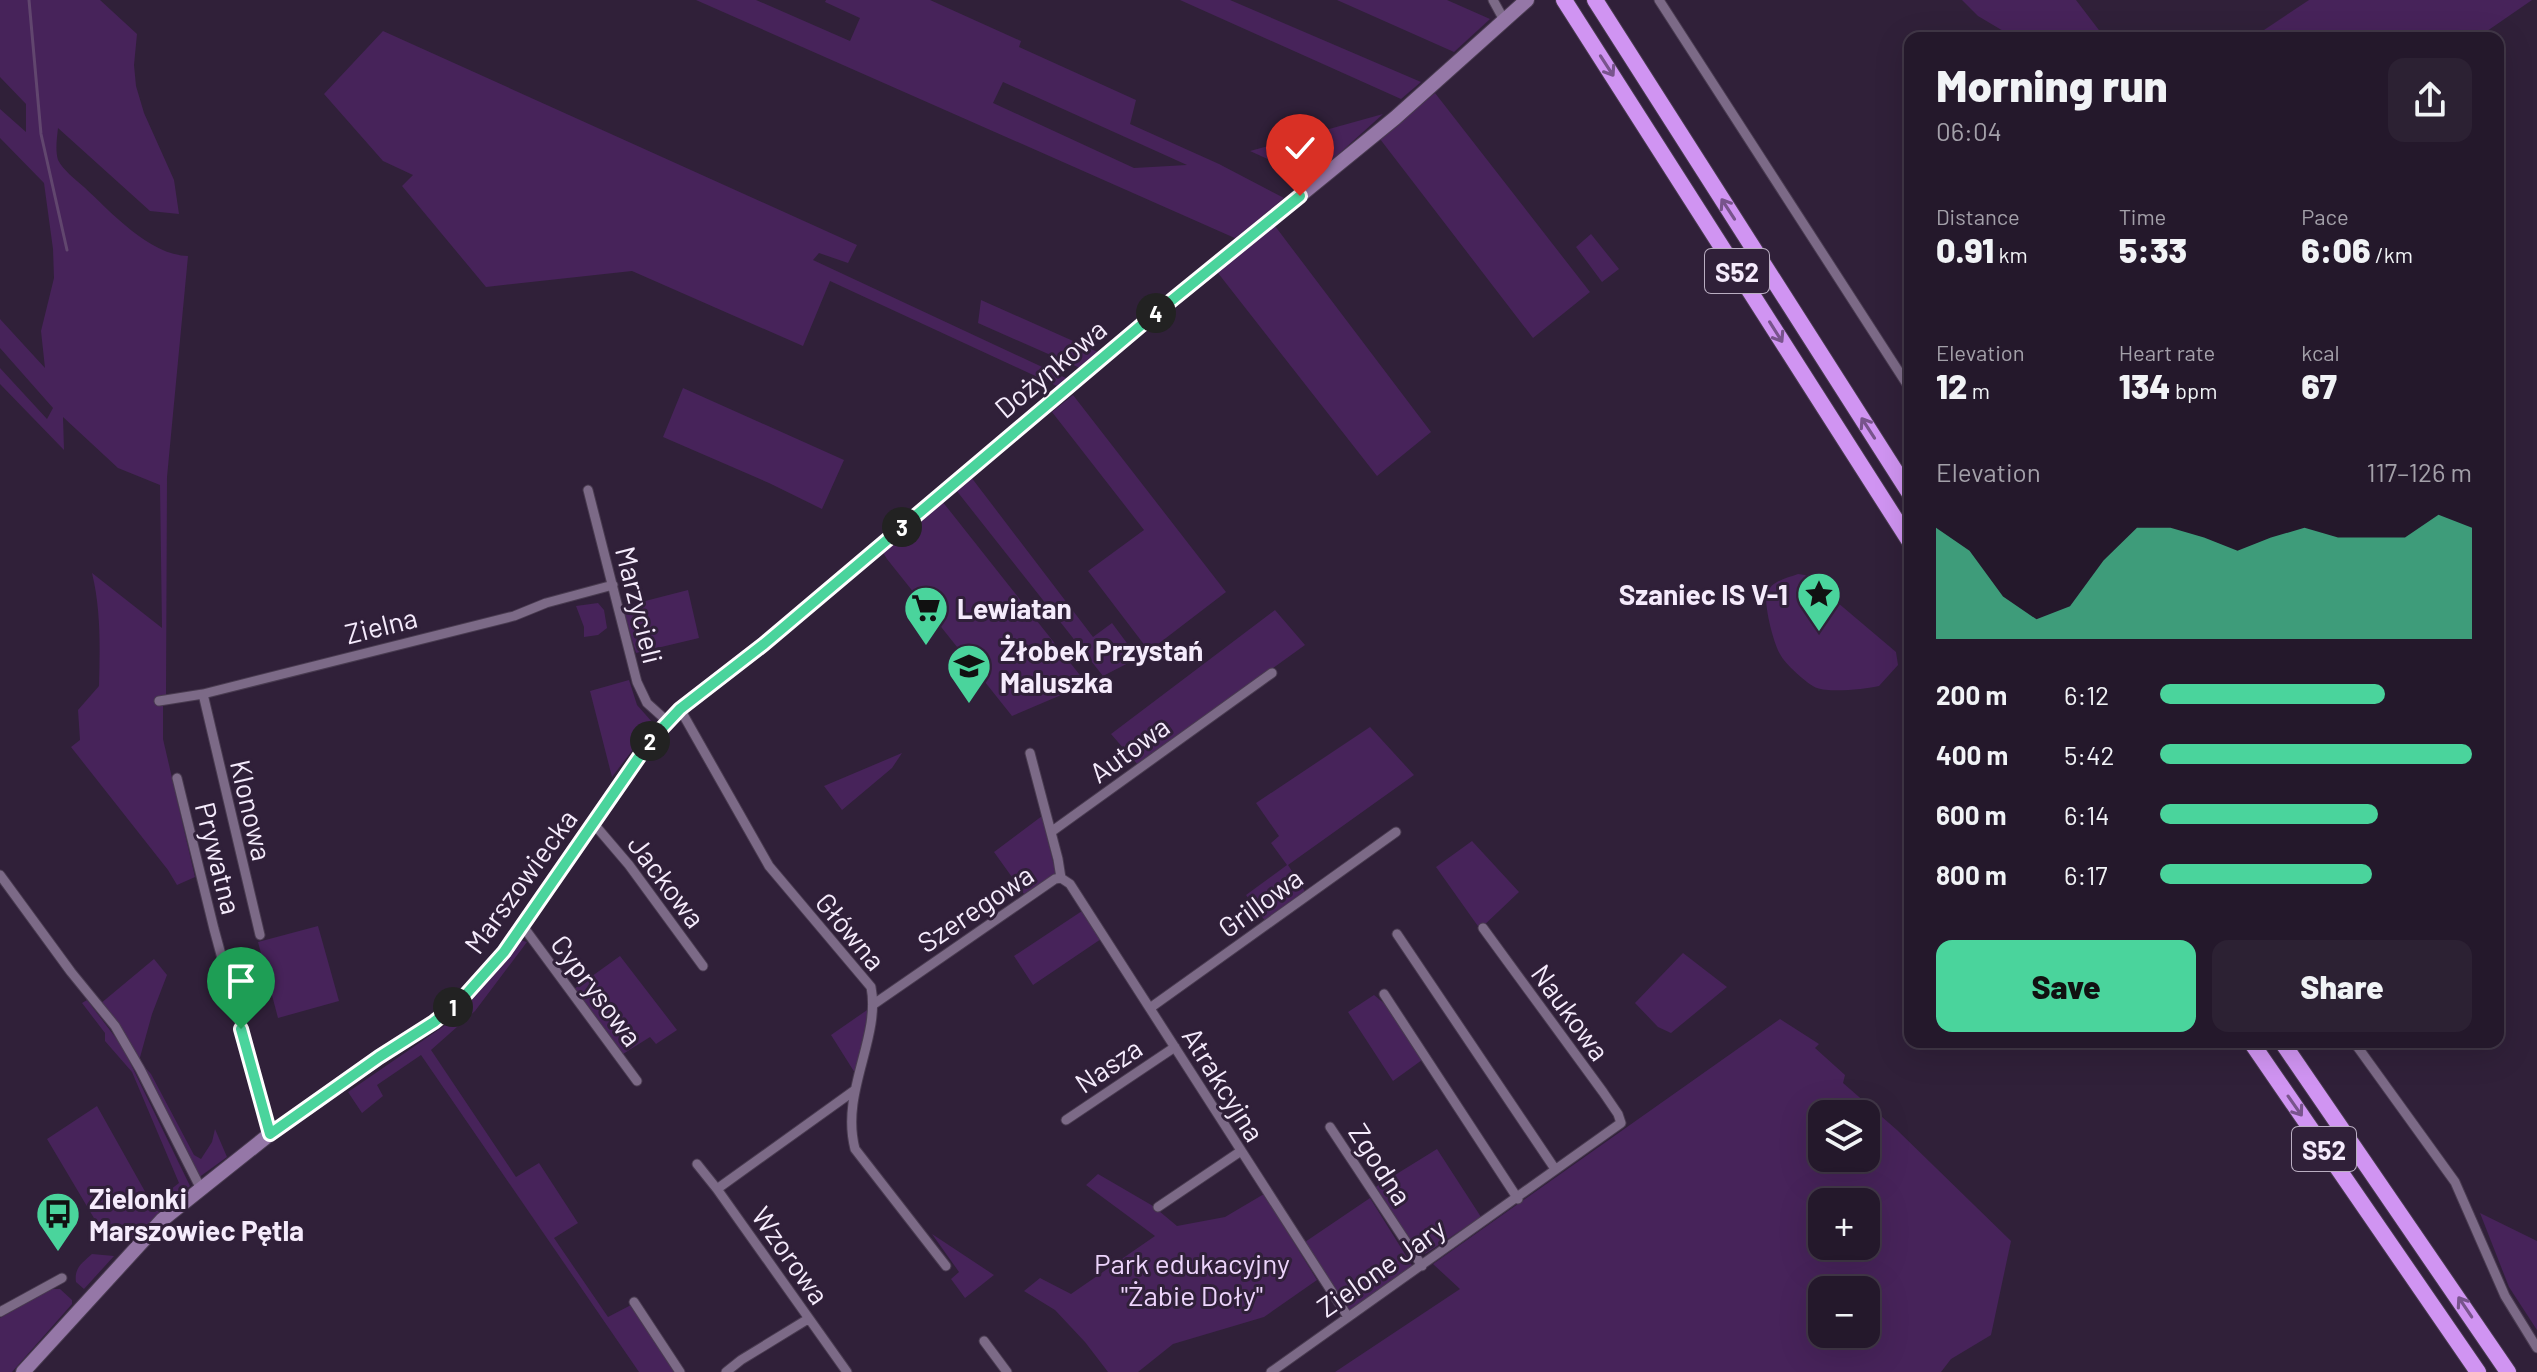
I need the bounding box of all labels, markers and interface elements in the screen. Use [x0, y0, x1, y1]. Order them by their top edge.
one-way arrow [1598, 54, 1615, 76]
text: Morning run [1936, 58, 2168, 111]
button: share [2388, 58, 2472, 142]
pin [1266, 114, 1334, 196]
text: 06:04 [1936, 115, 2002, 146]
icon: check [1278, 126, 1322, 170]
one-way arrow [1720, 198, 1736, 221]
text: Distance [1936, 203, 2020, 229]
text: Time [2119, 203, 2166, 229]
text: Pace [2301, 203, 2349, 229]
text: 0.91 [1936, 229, 1994, 270]
text: 5:33 [2119, 229, 2187, 270]
text: 6:06 [2301, 229, 2370, 270]
text: km [1994, 241, 2028, 267]
text: /km [2370, 241, 2413, 267]
road number: S52 [1705, 249, 1769, 293]
pin: 4 [1136, 293, 1176, 333]
text: 4 [1149, 300, 1163, 326]
street label: Dożynkowa [987, 311, 1113, 425]
one-way arrow [1769, 320, 1785, 343]
text: Elevation [1936, 339, 2025, 365]
text: Heart rate [2119, 339, 2215, 365]
text: kcal [2301, 339, 2340, 365]
text: 12 [1936, 365, 1967, 406]
text: 134 [2119, 365, 2171, 406]
text: 67 [2301, 365, 2337, 406]
text: m [1967, 377, 1990, 403]
text: bpm [2171, 377, 2217, 403]
one-way arrow [1860, 417, 1876, 440]
text: Elevation [1936, 456, 2041, 487]
text: 117–126 m [2367, 456, 2472, 487]
pin: 3 [882, 507, 922, 547]
text: 3 [896, 514, 908, 540]
street label: Marzycieli [609, 543, 671, 667]
place icon: Szaniec IS V-1 [1795, 570, 1843, 633]
place label: Szaniec IS V-1 [1619, 577, 1788, 611]
supermarket icon: Lewiatan [902, 584, 950, 647]
place label: Lewiatan [957, 591, 1072, 625]
street label: Zielna [341, 600, 421, 650]
place label: Żłobek Przystań Maluszka [1000, 633, 1203, 699]
school or university icon: Żłobek Przystań Maluszka [945, 642, 993, 705]
text: 200 m [1936, 679, 2007, 710]
text: 6:12 [2064, 679, 2109, 710]
street label: Autowa [1082, 709, 1176, 789]
pin: 2 [630, 721, 670, 761]
text: 2 [644, 728, 656, 754]
text: 400 m [1936, 739, 2008, 770]
text: 5:42 [2064, 739, 2114, 770]
street label: Klonowa [224, 756, 280, 864]
street label: Prywatna [189, 799, 249, 917]
text: 600 m [1936, 799, 2007, 830]
text: 6:14 [2064, 799, 2110, 830]
street label: Marszowiecka [456, 802, 584, 960]
street label: Jackowa [621, 828, 713, 934]
street label: Szeregowa [911, 857, 1039, 959]
text: 800 m [1936, 859, 2007, 890]
text: 6:17 [2064, 859, 2108, 890]
street label: Grillowa [1211, 860, 1309, 944]
street label: Główna [809, 885, 893, 977]
street label: Cyprysowa [544, 928, 650, 1052]
button: Save [1936, 940, 2196, 1032]
button: Share [2212, 940, 2472, 1032]
pin [207, 947, 275, 1029]
street label: Naukowa [1525, 957, 1617, 1067]
icon: arrive [219, 959, 263, 1003]
pin: 1 [433, 987, 473, 1027]
text: 1 [449, 994, 457, 1020]
street label: Atrakcyjna [1176, 1021, 1272, 1147]
street label: Nasza [1068, 1030, 1148, 1100]
one-way arrow [2287, 1095, 2303, 1117]
map controls [1808, 1100, 1880, 1348]
button: layers [1808, 1100, 1880, 1172]
street label: Zgodna [1342, 1117, 1420, 1211]
road number: S52 [2292, 1127, 2356, 1171]
place label: Zielonki Marszowiec Pętla [89, 1181, 304, 1247]
button: + [1808, 1188, 1880, 1260]
bus stop icon: Zielonki Marszowiec Pętla [34, 1190, 82, 1253]
street label: Wzorowa [745, 1200, 837, 1310]
street label: Zielone Jary [1310, 1210, 1452, 1324]
park label: Park edukacyjny "Żabie Doły" [1094, 1246, 1290, 1312]
button: − [1808, 1276, 1880, 1348]
one-way arrow [2457, 1296, 2473, 1319]

